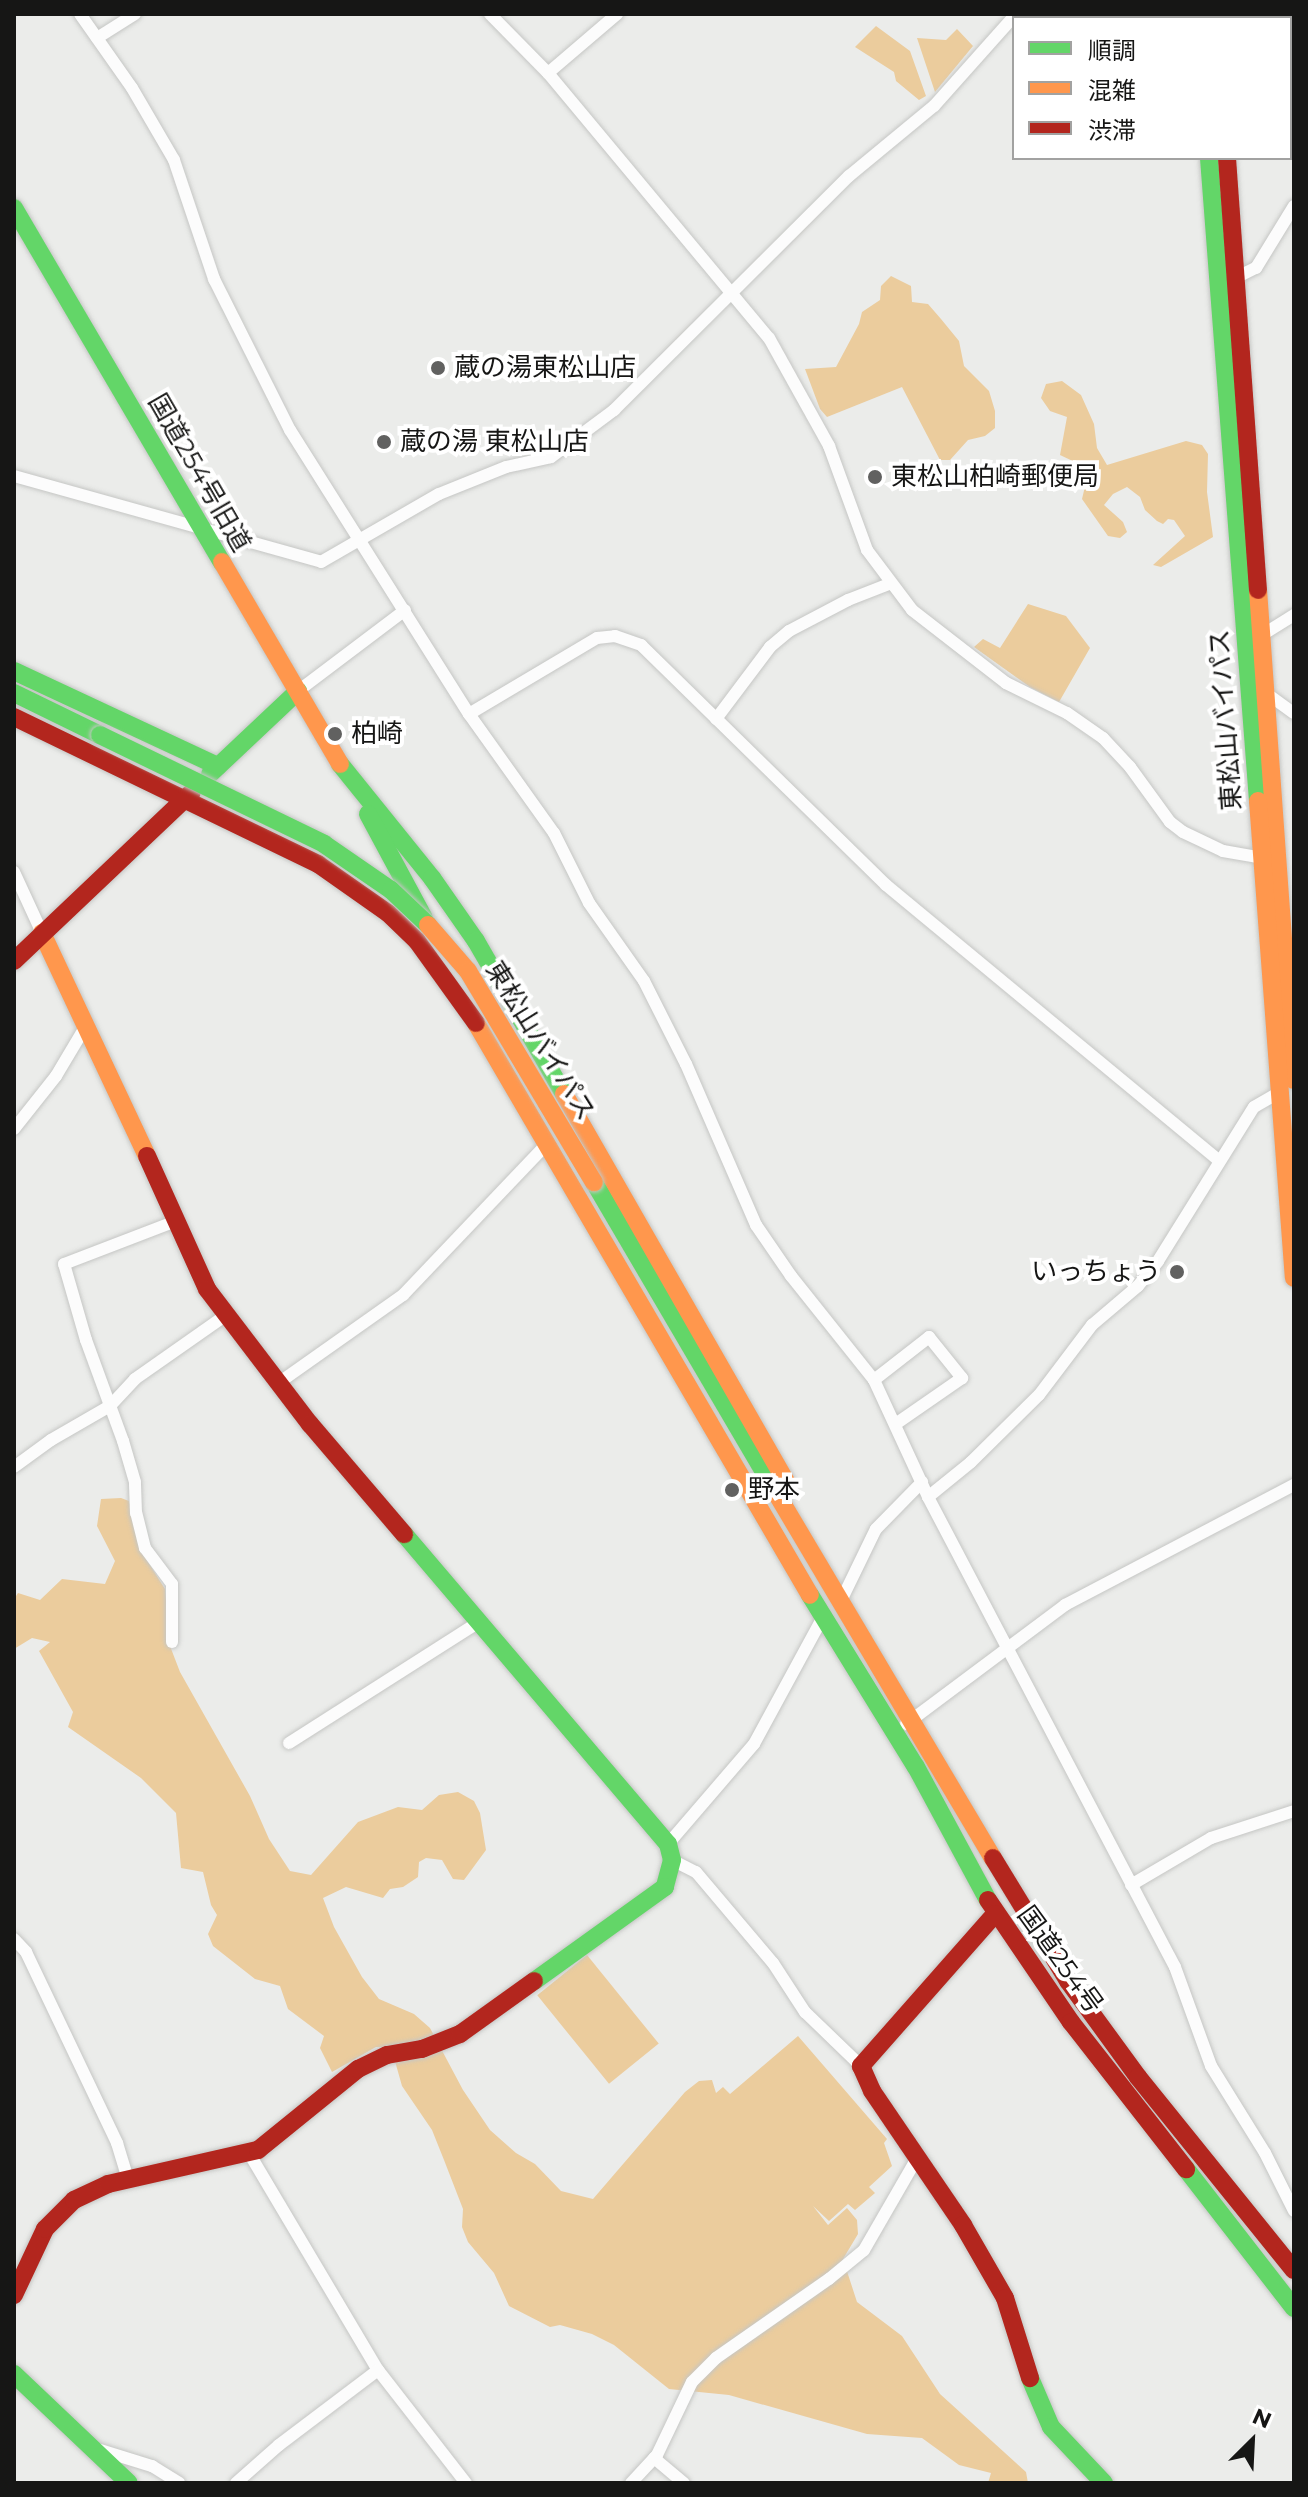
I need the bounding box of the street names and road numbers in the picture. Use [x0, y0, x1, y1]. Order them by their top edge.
street label: 国道254号旧道 [141, 389, 257, 557]
street label: 東松山バイパス [1204, 628, 1248, 812]
street label: 東松山バイパス [479, 956, 601, 1126]
street label: 国道254号 [1011, 1900, 1109, 2020]

